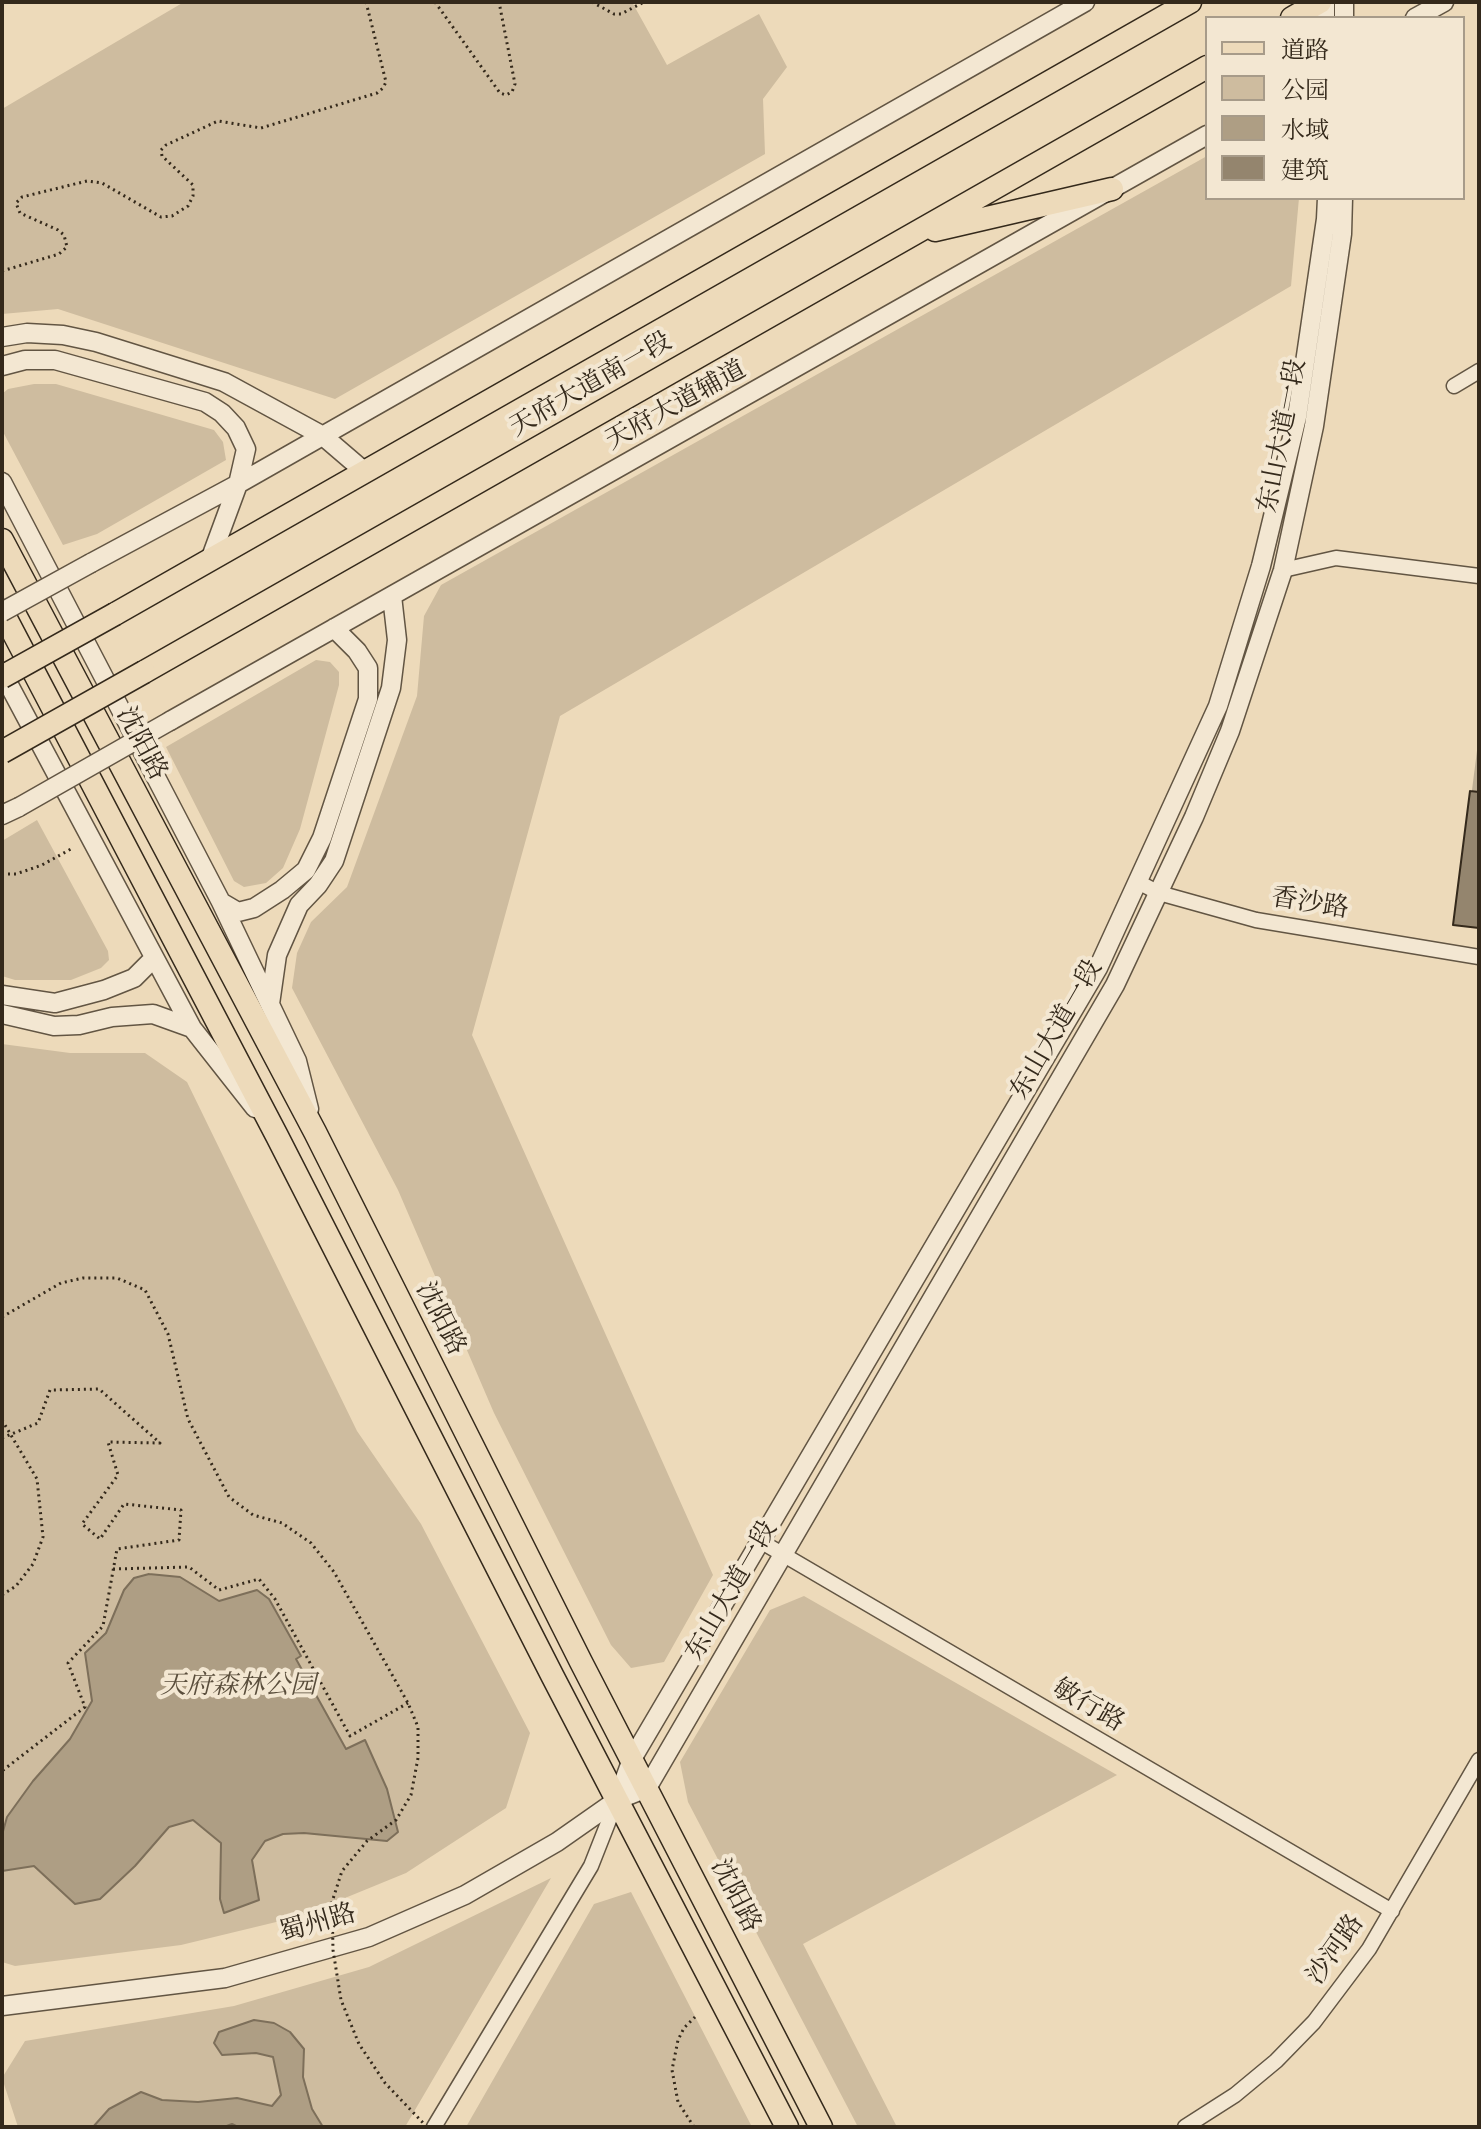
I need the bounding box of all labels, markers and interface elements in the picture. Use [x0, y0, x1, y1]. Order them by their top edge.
legend [1205, 16, 1465, 200]
text: 道路 [1281, 32, 1329, 67]
text: 公园 [1281, 72, 1329, 107]
text: 水域 [1281, 112, 1329, 147]
text: 建筑 [1281, 152, 1329, 187]
street label: 天府大道南一段 [504, 326, 678, 444]
street label: 天府大道辅道 [600, 355, 752, 457]
street label: 东山大道一段 [1253, 356, 1313, 516]
street label: 沈阳路 [109, 702, 173, 786]
street label: 香沙路 [1269, 882, 1351, 926]
street label: 东山大道一段 [1004, 955, 1110, 1105]
street label: 沈阳路 [408, 1277, 472, 1361]
street label: 东山大道一段 [679, 1516, 785, 1666]
park label: 天府森林公园 [160, 1670, 316, 1702]
street label: 敏行路 [1046, 1673, 1130, 1739]
street label: 沈阳路 [703, 1854, 767, 1938]
street label: 蜀州路 [276, 1898, 360, 1950]
street label: 沙河路 [1301, 1909, 1371, 1991]

